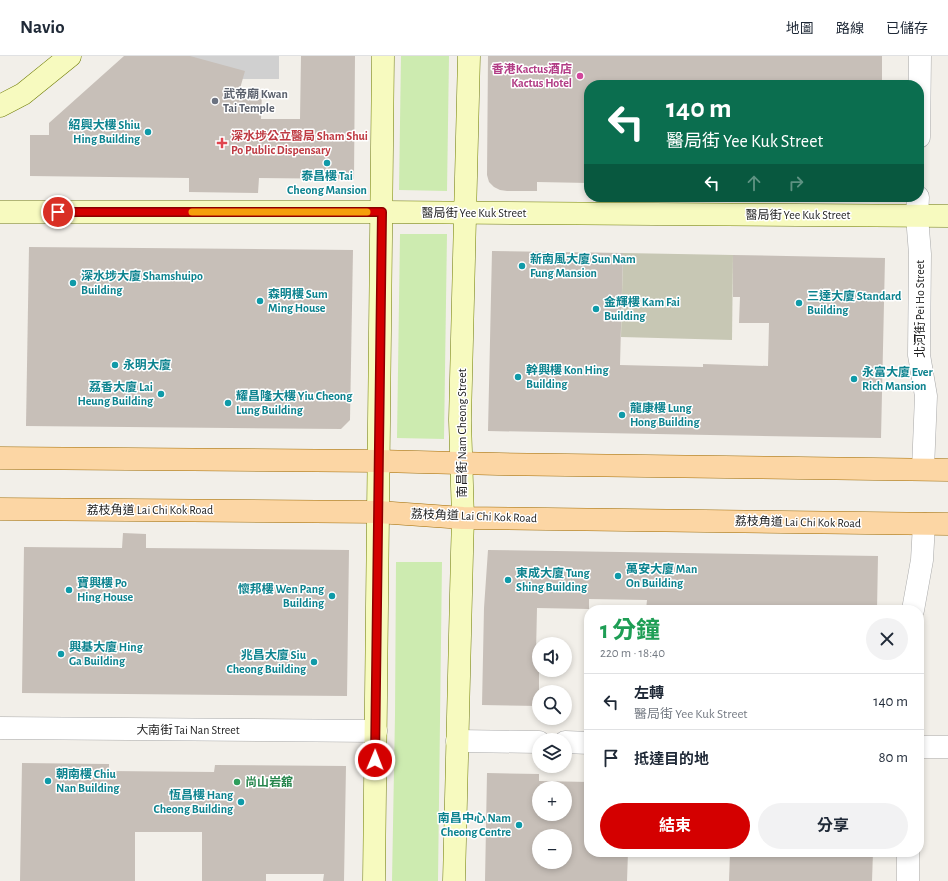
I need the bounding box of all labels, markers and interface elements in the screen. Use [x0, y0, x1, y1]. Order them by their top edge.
text: Navio [20, 18, 65, 37]
text: 地圖 [786, 22, 814, 36]
text: 路線 [836, 22, 864, 36]
text: 已儲存 [886, 22, 928, 36]
place label: 香港Kactus酒店 Kactus Hotel [492, 62, 572, 89]
marker: 香港Kactus酒店 Kactus Hotel [575, 71, 585, 81]
place label: 武帝廟 Kwan Tai Temple [223, 87, 288, 114]
text: 140 m [666, 95, 732, 123]
marker: 武帝廟 Kwan Tai Temple [210, 96, 220, 106]
icon: left [600, 96, 652, 148]
place label: 紹興大樓 Shiu Hing Building [68, 118, 141, 145]
marker: 紹興大樓 Shiu Hing Building [143, 127, 153, 137]
place label: 深水埗公立醫局 Sham Shui Po Public Dispensary [231, 129, 368, 157]
text: 醫局街 Yee Kuk Street [666, 133, 823, 151]
marker: 深水埗公立醫局 Sham Shui Po Public Dispensary [216, 137, 228, 149]
marker: 泰昌樓 Tai Cheong Mansion [322, 158, 332, 168]
place label: 泰昌樓 Tai Cheong Mansion [287, 169, 367, 196]
icon: left [701, 172, 723, 194]
icon: ahead [743, 172, 765, 194]
icon: right [785, 172, 807, 194]
pin [41, 195, 75, 229]
icon: arrive [47, 201, 69, 223]
street label: 醫局街 Yee Kuk Street [422, 206, 527, 219]
street label: 醫局街 Yee Kuk Street [746, 208, 851, 221]
place label: 新南風大廈 Sun Nam Fung Mansion [530, 252, 636, 279]
street label: 北河街 Pei Ho Street [913, 260, 926, 358]
marker: 新南風大廈 Sun Nam Fung Mansion [517, 261, 527, 271]
place label: 深水埗大廈 Shamshuipo Building [81, 269, 203, 296]
marker: 深水埗大廈 Shamshuipo Building [68, 278, 78, 288]
place label: 森明樓 Sum Ming House [268, 288, 328, 314]
place label: 三達大廈 Standard Building [807, 289, 902, 316]
place label: 金輝樓 Kam Fai Building [604, 295, 680, 322]
marker: 森明樓 Sum Ming House [255, 296, 265, 306]
marker: 三達大廈 Standard Building [794, 298, 804, 308]
marker: 金輝樓 Kam Fai Building [591, 304, 601, 314]
place label: 永明大廈 [123, 358, 171, 371]
marker: 永明大廈 [110, 360, 120, 370]
place label: 幹興樓 Kon Hing Building [526, 363, 609, 390]
place label: 永富大廈 Ever Rich Mansion [862, 365, 934, 392]
street label: 南昌街 Nam Cheong Street [455, 368, 468, 498]
marker: 幹興樓 Kon Hing Building [513, 372, 523, 382]
marker: 永富大廈 Ever Rich Mansion [849, 374, 859, 384]
place label: 荔香大廈 Lai Heung Building [78, 380, 154, 407]
marker: 荔香大廈 Lai Heung Building [156, 389, 166, 399]
place label: 耀昌隆大樓 Yiu Cheong Lung Building [236, 389, 353, 416]
marker: 耀昌隆大樓 Yiu Cheong Lung Building [223, 398, 233, 408]
place label: 龍康樓 Lung Hong Building [630, 401, 700, 428]
marker: 龍康樓 Lung Hong Building [617, 410, 627, 420]
street label: 荔枝角道 Lai Chi Kok Road [87, 503, 213, 516]
street label: 荔枝角道 Lai Chi Kok Road [411, 507, 537, 524]
street label: 荔枝角道 Lai Chi Kok Road [735, 514, 861, 529]
place label: 萬安大廈 Man On Building [626, 562, 697, 589]
place label: 東成大廈 Tung Shing Building [516, 566, 591, 593]
marker: 萬安大廈 Man On Building [613, 571, 623, 581]
marker: 東成大廈 Tung Shing Building [503, 575, 513, 585]
place label: 寶興樓 Po Hing House [77, 576, 134, 603]
place label: 懷邦樓 Wen Pang Building [238, 582, 325, 609]
marker: 寶興樓 Po Hing House [64, 585, 74, 595]
marker: 懷邦樓 Wen Pang Building [327, 591, 337, 601]
button: close [866, 618, 908, 660]
text: 1 分鐘 [600, 619, 660, 643]
map controls [532, 637, 572, 869]
button: sound [532, 637, 572, 677]
place label: 興基大廈 Hing Ga Building [69, 640, 144, 667]
text: 220 m · 18:40 [600, 647, 665, 660]
place label: 兆昌大廈 Siu Cheong Building [226, 648, 307, 675]
marker: 興基大廈 Hing Ga Building [56, 649, 66, 659]
marker: 兆昌大廈 Siu Cheong Building [309, 657, 319, 667]
button: search [532, 685, 572, 725]
text: 左轉 [634, 686, 664, 701]
icon: left [600, 691, 622, 713]
text: 140 m [873, 694, 908, 709]
text: 醫局街 Yee Kuk Street [634, 708, 748, 721]
street label: 大南街 Tai Nan Street [136, 723, 240, 736]
button: layers [532, 733, 572, 773]
position arrow [354, 739, 396, 781]
icon: arrive [600, 747, 622, 769]
text: 80 m [878, 750, 908, 765]
text: 抵達目的地 [634, 752, 709, 767]
place label: 朝南樓 Chiu Nan Building [56, 768, 120, 794]
place label: 尚山岩舘 [245, 775, 293, 788]
marker: 朝南樓 Chiu Nan Building [43, 776, 53, 786]
marker: 尚山岩舘 [232, 777, 242, 787]
button: + [532, 781, 572, 821]
place label: 恆昌樓 Hang Cheong Building [153, 789, 234, 815]
marker: 恆昌樓 Hang Cheong Building [236, 797, 246, 807]
button: 結束 [600, 803, 750, 849]
button: 分享 [758, 803, 908, 849]
place label: 南昌中心 Nam Cheong Centre [438, 812, 511, 838]
marker: 南昌中心 Nam Cheong Centre [514, 820, 524, 830]
button: − [532, 829, 572, 869]

